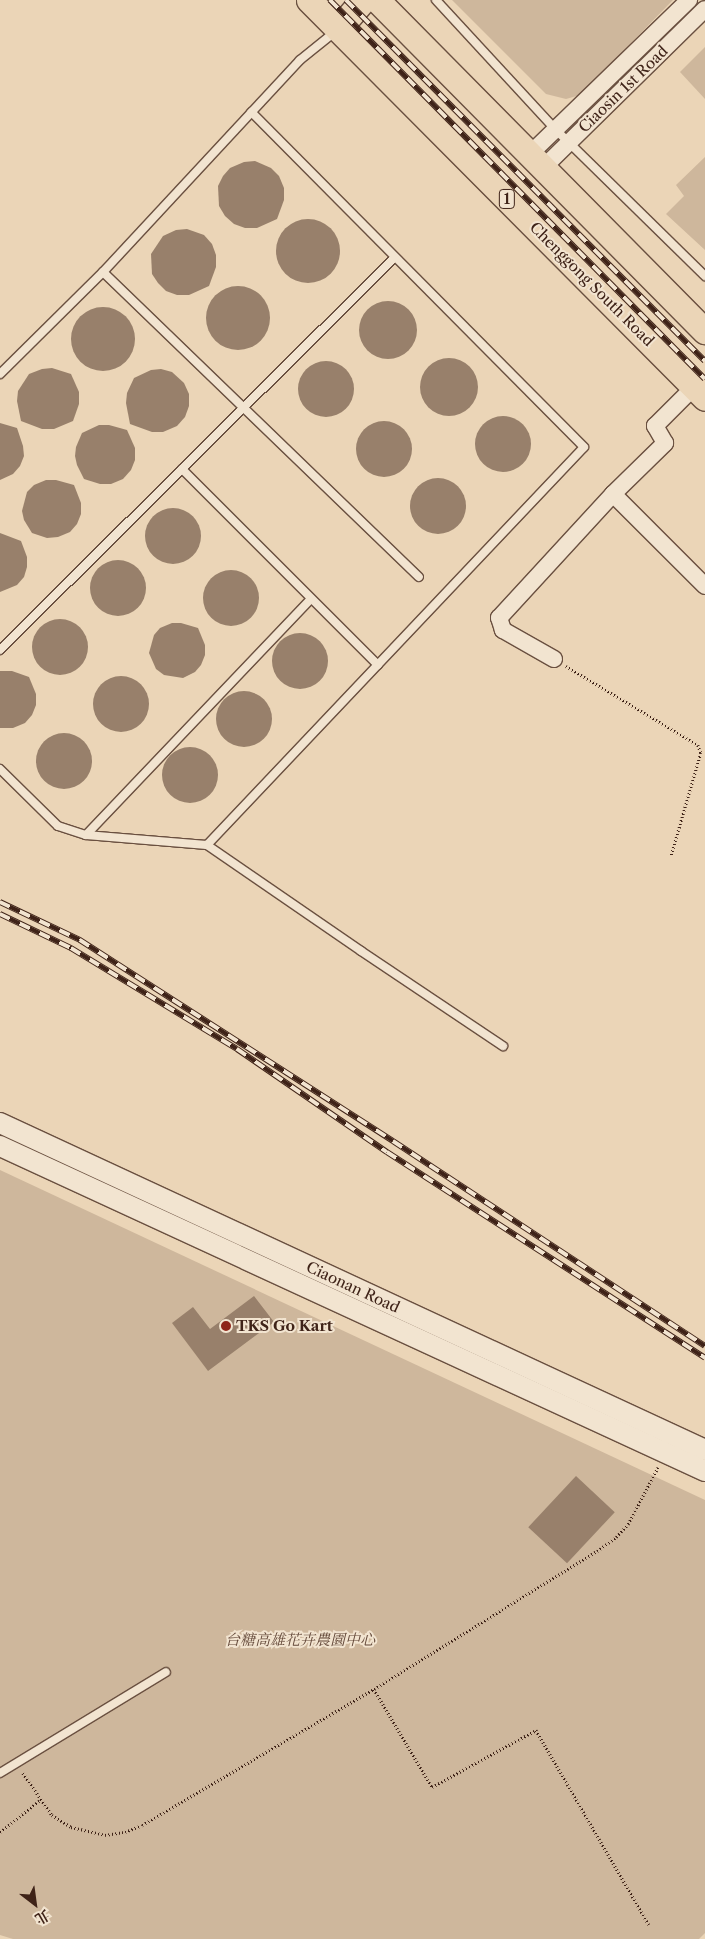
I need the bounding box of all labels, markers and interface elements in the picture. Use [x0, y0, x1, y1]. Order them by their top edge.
street label: Ciaosin 1st Road [575, 42, 671, 136]
road number: 1 [498, 188, 516, 210]
street label: Chenggong South Road [526, 218, 658, 350]
street label: Ciaonan Road [303, 1257, 403, 1317]
place label: TKS Go Kart [236, 1317, 333, 1335]
marker: TKS Go Kart [220, 1320, 232, 1332]
park label: 台糖高雄花卉農園中心 [225, 1631, 375, 1649]
north arrow [10, 1879, 60, 1929]
text: 北 [32, 1906, 53, 1928]

